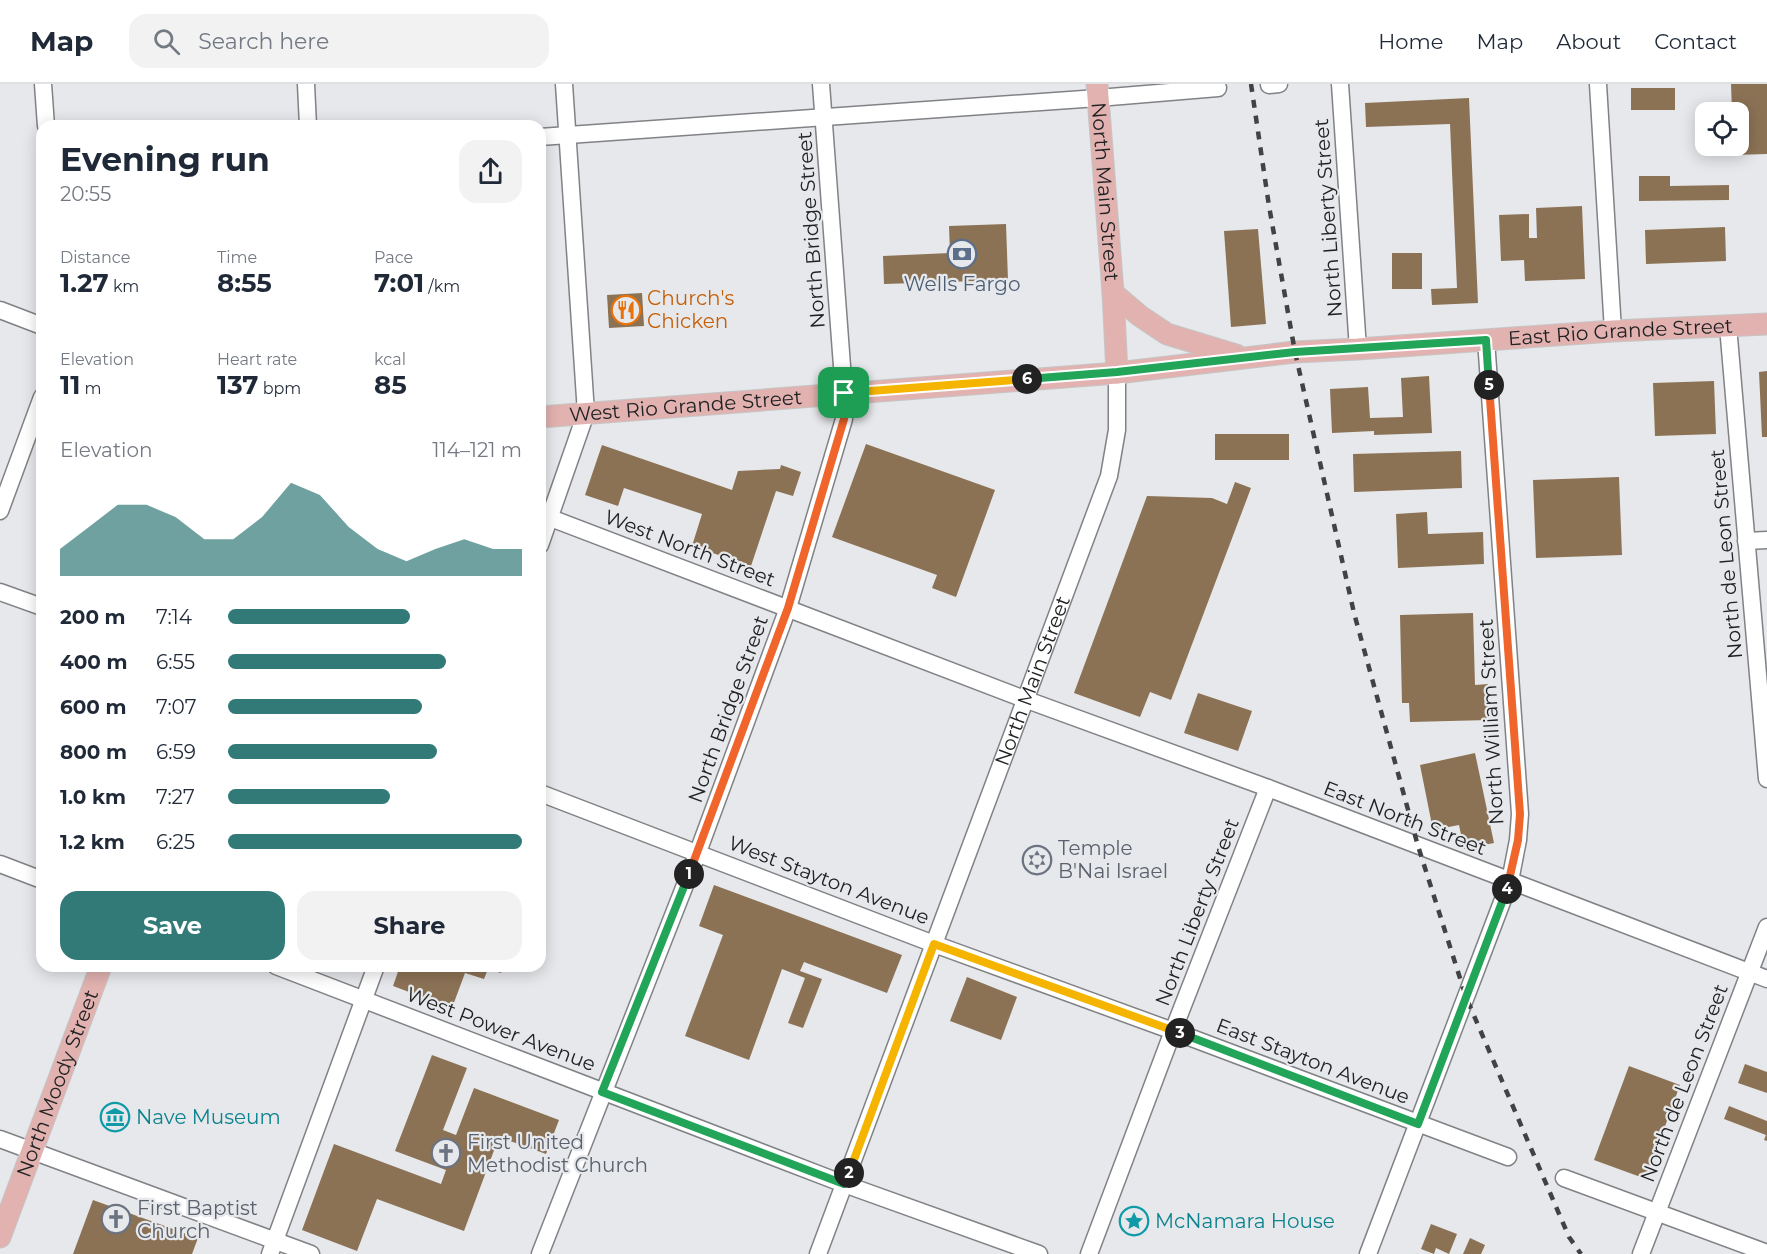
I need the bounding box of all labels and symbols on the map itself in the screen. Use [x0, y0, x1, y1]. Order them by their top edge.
street label: North Main Street [1086, 101, 1124, 282]
street label: North Liberty Street [1309, 118, 1347, 318]
street label: North Bridge Street [792, 131, 830, 329]
bank icon: Wells Fargo [946, 238, 978, 270]
place label: Wells Fargo [903, 272, 1021, 296]
place label: Church's Chicken [647, 286, 735, 333]
restaurant icon: Church's Chicken [610, 294, 642, 326]
street label: East Rio Grande Street [1507, 314, 1733, 350]
pin: 6 [1012, 364, 1042, 394]
pin [818, 367, 869, 418]
pin: 5 [1474, 370, 1504, 400]
street label: West Rio Grande Street [568, 385, 803, 427]
street label: North de Leon Street [1705, 448, 1747, 660]
street label: West North Street [601, 504, 779, 592]
street label: North Main Street [990, 592, 1075, 769]
street label: North Bridge Street [683, 612, 773, 806]
street label: North William Street [1474, 618, 1508, 826]
street label: East North Street [1320, 776, 1490, 860]
street label: North Liberty Street [1150, 815, 1244, 1009]
street label: West Stayton Avenue [725, 831, 933, 929]
place label: Temple B'Nai Israel [1058, 836, 1168, 883]
synagogue icon: Temple B'Nai Israel [1021, 844, 1053, 876]
pin: 1 [674, 859, 704, 889]
pin: 4 [1492, 874, 1522, 904]
street label: North de Leon Street [1635, 981, 1733, 1185]
street label: West Power Avenue [403, 982, 599, 1076]
street label: North Moody Street [11, 986, 103, 1180]
street label: East Stayton Avenue [1213, 1013, 1413, 1109]
pin: 3 [1165, 1018, 1195, 1048]
museum icon: Nave Museum [99, 1101, 131, 1133]
place label: Nave Museum [136, 1105, 281, 1129]
place label: First United Methodist Church [467, 1130, 648, 1177]
church icon: First United Methodist Church [430, 1137, 462, 1169]
pin: 2 [834, 1158, 864, 1188]
place label: First Baptist Church [137, 1196, 258, 1243]
church icon: First Baptist Church [100, 1203, 132, 1235]
place icon: McNamara House [1118, 1205, 1150, 1237]
place label: McNamara House [1155, 1209, 1335, 1233]

